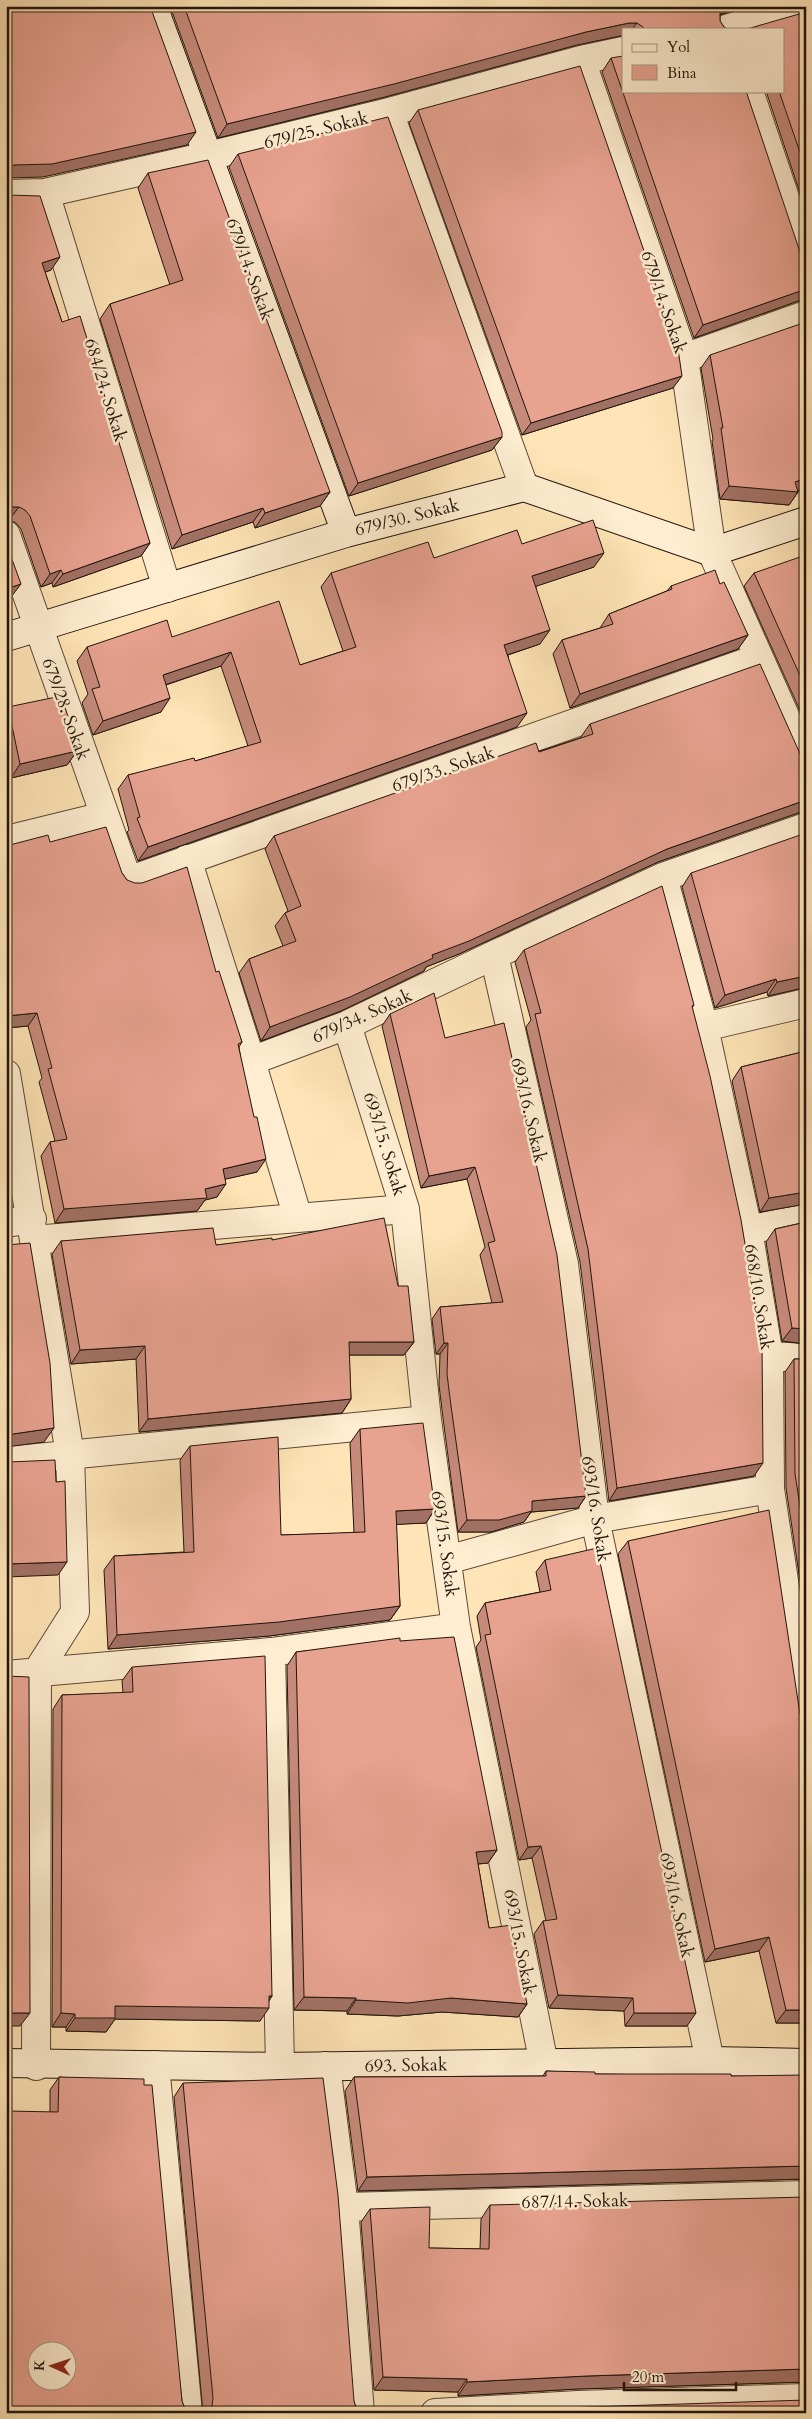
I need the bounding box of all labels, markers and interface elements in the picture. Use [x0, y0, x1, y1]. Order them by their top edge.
legend [622, 28, 784, 92]
text: Yol [667, 37, 690, 57]
text: Bina [667, 63, 697, 83]
street label: 679/25. Sokak [261, 105, 371, 156]
street label: 679/14. Sokak [219, 215, 280, 324]
street label: 679/14. Sokak [634, 247, 693, 357]
street label: 684/24. Sokak [78, 335, 133, 445]
street label: 679/30. Sokak [352, 492, 462, 543]
street label: 679/28. Sokak [35, 655, 96, 764]
street label: 679/33. Sokak [388, 740, 498, 799]
street label: 679/34. Sokak [308, 983, 417, 1050]
street label: 693/16. Sokak [504, 1055, 553, 1165]
street label: 693/15. Sokak [357, 1089, 412, 1199]
street label: 668/10. Sokak [738, 1242, 779, 1352]
street label: 693/16. Sokak [575, 1454, 616, 1564]
street label: 693/15. Sokak [425, 1489, 464, 1599]
street label: 693/16. Sokak [653, 1850, 700, 1960]
street label: 693/15. Sokak [497, 1887, 542, 1997]
street label: 693. Sokak [364, 2052, 448, 2079]
street label: 687/14. Sokak [521, 2188, 629, 2215]
north arrow [28, 2342, 78, 2392]
text: K [30, 2359, 49, 2372]
scale bar [624, 2359, 737, 2391]
text: 20 m [632, 2367, 664, 2387]

